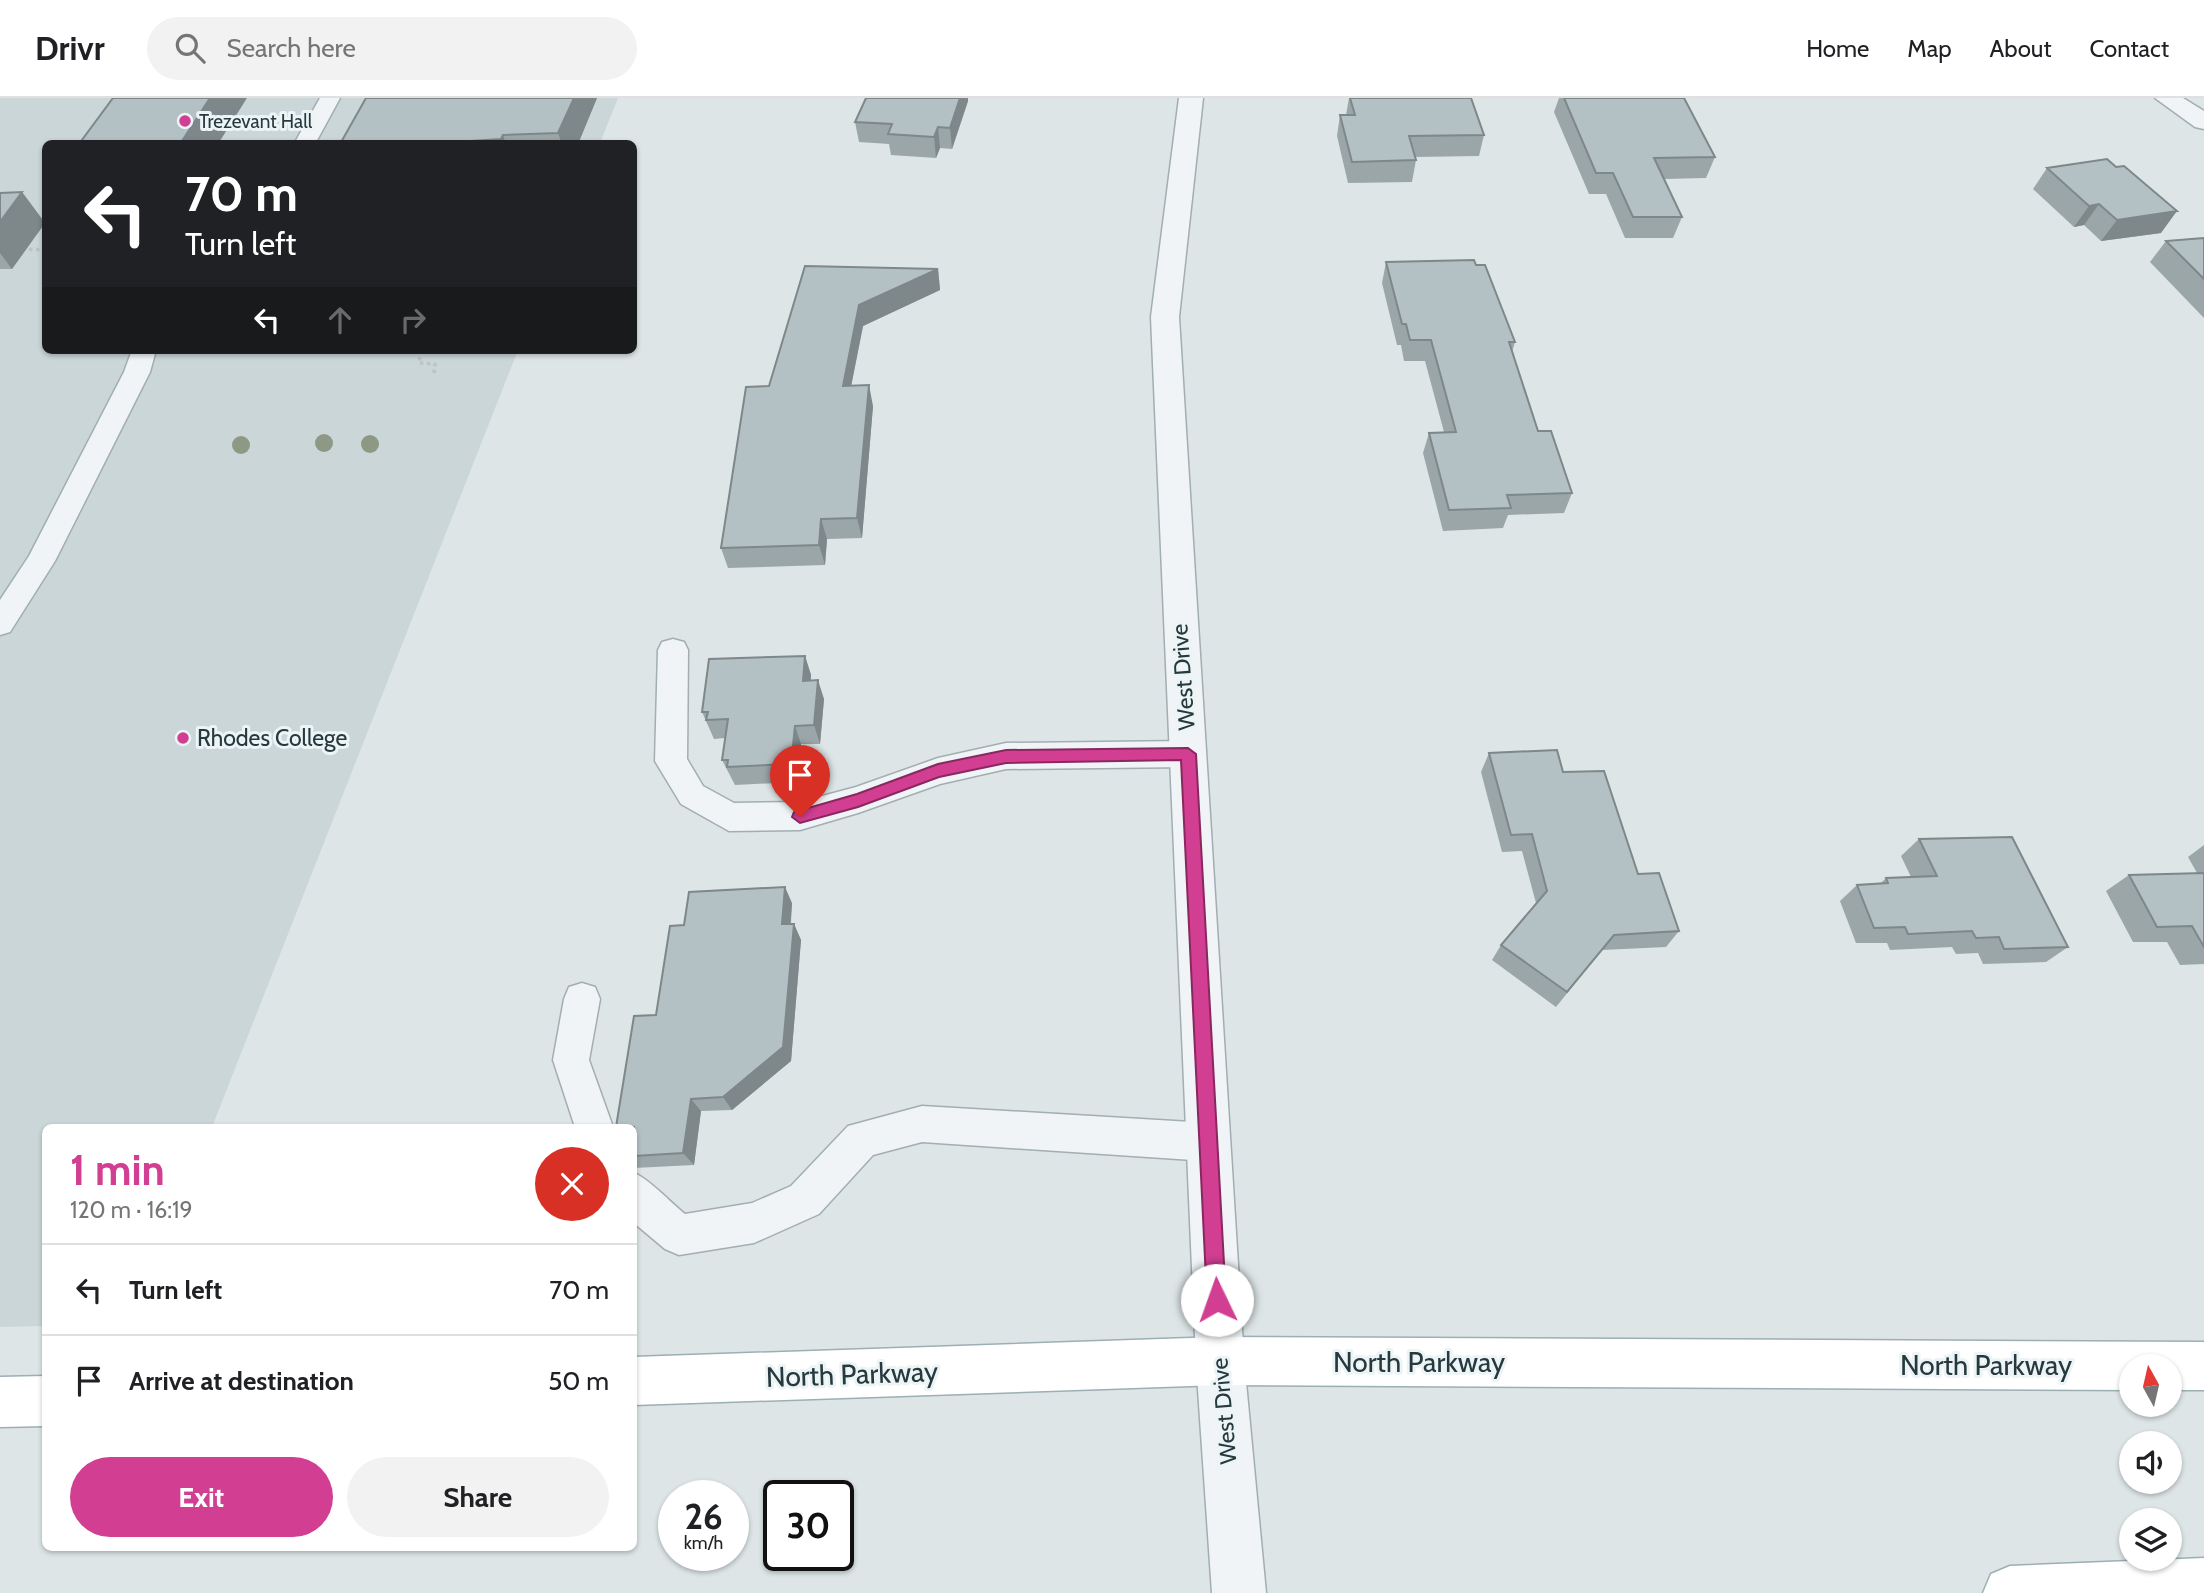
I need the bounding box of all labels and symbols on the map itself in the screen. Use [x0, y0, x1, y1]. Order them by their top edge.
place label: Trezevant Hall [199, 110, 313, 133]
marker: Trezevant Hall [177, 113, 193, 129]
street label: West Drive [1165, 623, 1201, 731]
place label: Rhodes College [197, 724, 348, 752]
marker: Rhodes College [175, 730, 191, 746]
pin [770, 745, 830, 817]
position arrow [1180, 1263, 1254, 1337]
street label: North Parkway [1333, 1345, 1505, 1379]
street label: North Parkway [1900, 1348, 2072, 1382]
street label: North Parkway [765, 1354, 939, 1394]
north arrow [2119, 1354, 2182, 1418]
street label: West Drive [1205, 1356, 1243, 1465]
speed limit sign: 30 [763, 1480, 854, 1571]

